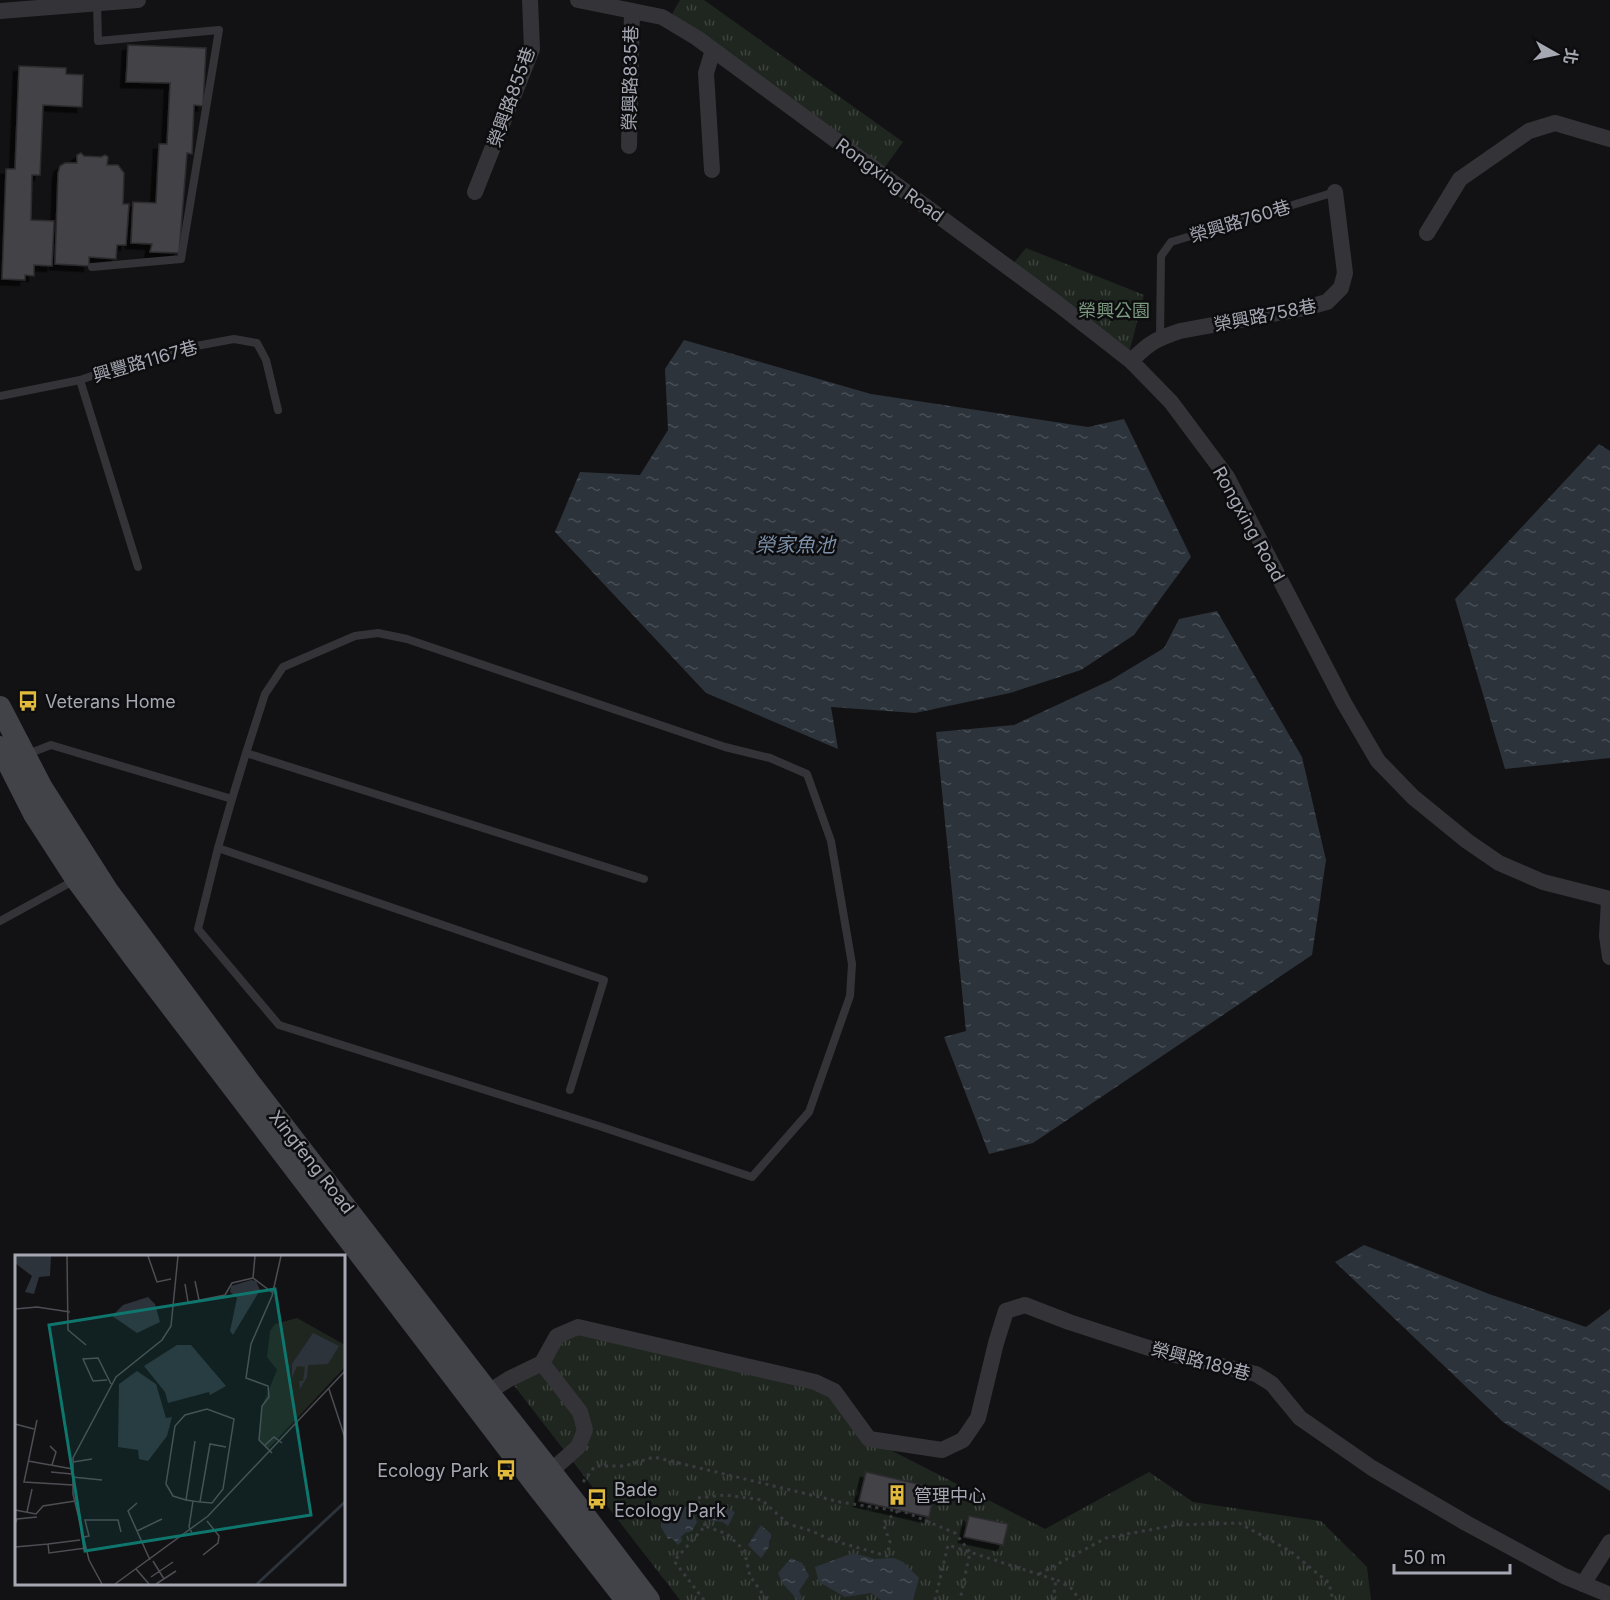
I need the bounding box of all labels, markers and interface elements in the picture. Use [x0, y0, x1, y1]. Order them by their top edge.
north arrow [1526, 24, 1586, 84]
street label: 榮興路835巷 [619, 25, 641, 131]
street label: 榮興路855巷 [483, 44, 539, 150]
text: 北 [1560, 47, 1582, 66]
street label: Rongxing Road [832, 134, 948, 226]
street label: 榮興路760巷 [1187, 196, 1293, 246]
street label: 榮興路758巷 [1212, 295, 1318, 335]
park label: 榮興公園 [1078, 300, 1150, 321]
street label: 興豐路1167巷 [90, 336, 200, 386]
street label: Rongxing Road [1209, 463, 1289, 585]
water label: 榮家魚池 [755, 533, 837, 557]
bus stop icon: Veterans Home [16, 689, 40, 713]
place label: Veterans Home [45, 691, 176, 712]
street label: Xingfeng Road [265, 1106, 359, 1218]
inset map [15, 1255, 345, 1585]
street label: 榮興路189巷 [1149, 1338, 1253, 1384]
bus stop icon: Ecology Park [494, 1458, 518, 1482]
place label: Ecology Park [377, 1460, 489, 1481]
place label: Bade Ecology Park [614, 1479, 726, 1521]
building icon: 管理中心 [885, 1483, 909, 1507]
place label: 管理中心 [914, 1485, 986, 1506]
bus stop icon: Bade Ecology Park [585, 1487, 609, 1511]
scale bar [1394, 1537, 1510, 1575]
text: 50 m [1403, 1547, 1446, 1568]

